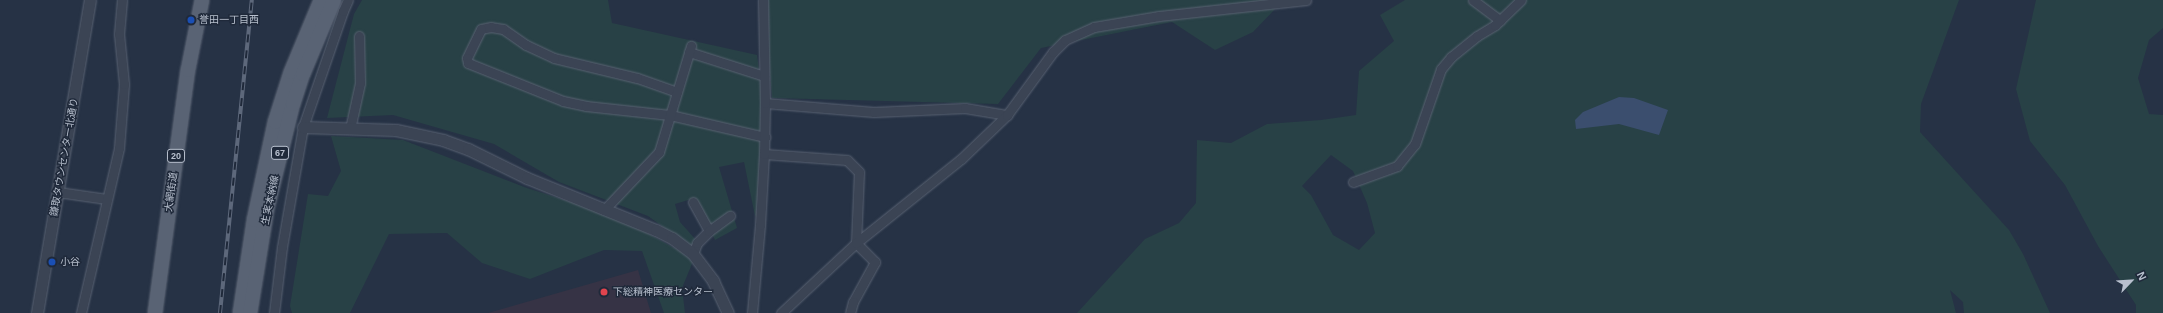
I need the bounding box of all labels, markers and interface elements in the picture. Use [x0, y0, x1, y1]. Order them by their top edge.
place label: 誉田一丁目西 [199, 14, 259, 26]
marker: 誉田一丁目西 [186, 15, 196, 25]
street label: 鎌取タウンセンター北通り [48, 97, 80, 217]
road number: 67 [270, 146, 290, 160]
road number: 20 [166, 149, 186, 163]
street label: 大網街道 [162, 171, 180, 213]
street label: 生実本納線 [259, 174, 281, 226]
place label: 小谷 [60, 256, 80, 268]
marker: 小谷 [47, 257, 57, 267]
north arrow [2111, 261, 2151, 301]
text: N [2135, 270, 2149, 282]
marker: 下総精神医療センター [598, 286, 610, 298]
place label: 下総精神医療センター [613, 286, 713, 298]

